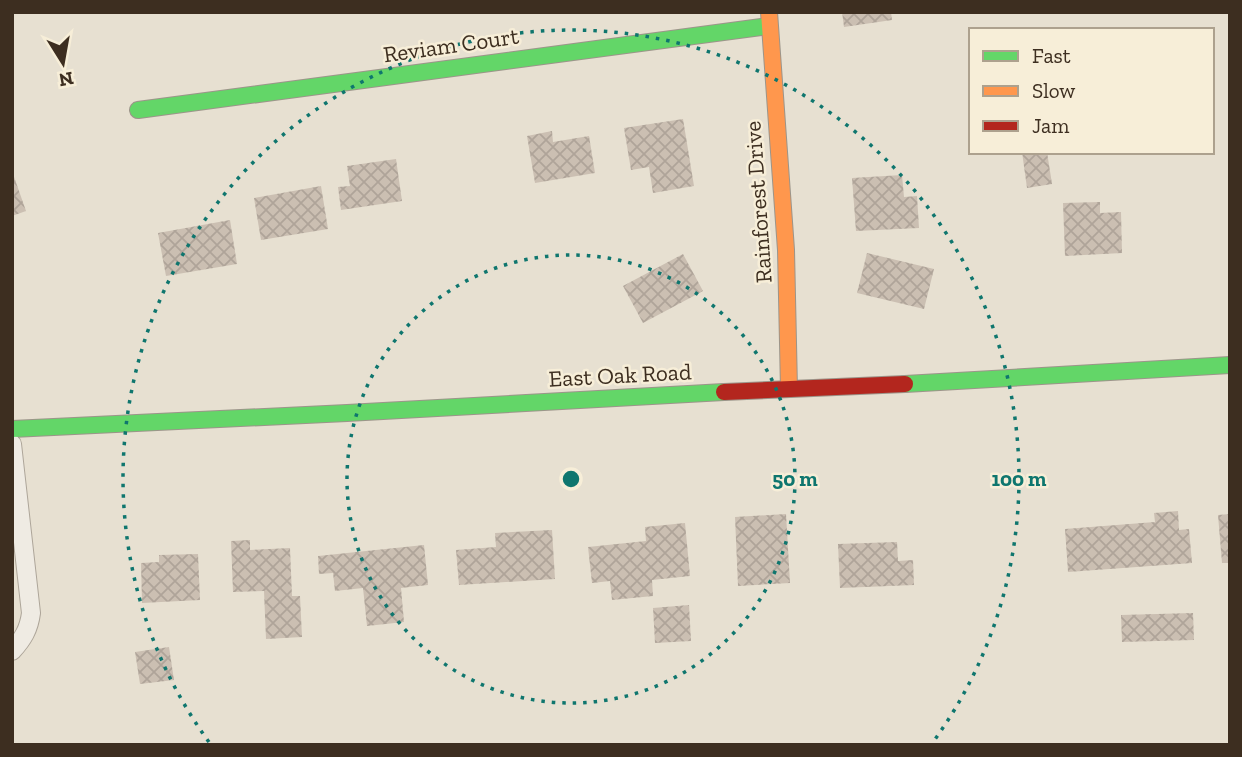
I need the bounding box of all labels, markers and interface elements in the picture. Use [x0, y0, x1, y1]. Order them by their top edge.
street label: Reviam Court [382, 22, 521, 68]
north arrow [28, 28, 98, 98]
legend [969, 28, 1214, 154]
text: Fast [1032, 43, 1071, 68]
text: N [57, 67, 75, 92]
text: Slow [1032, 78, 1075, 103]
text: Jam [1032, 113, 1069, 138]
street label: Rainforest Drive [738, 120, 778, 284]
street label: East Oak Road [548, 357, 692, 393]
text: 50 m [772, 466, 818, 491]
text: 100 m [992, 466, 1047, 491]
centre of rings [559, 467, 583, 491]

